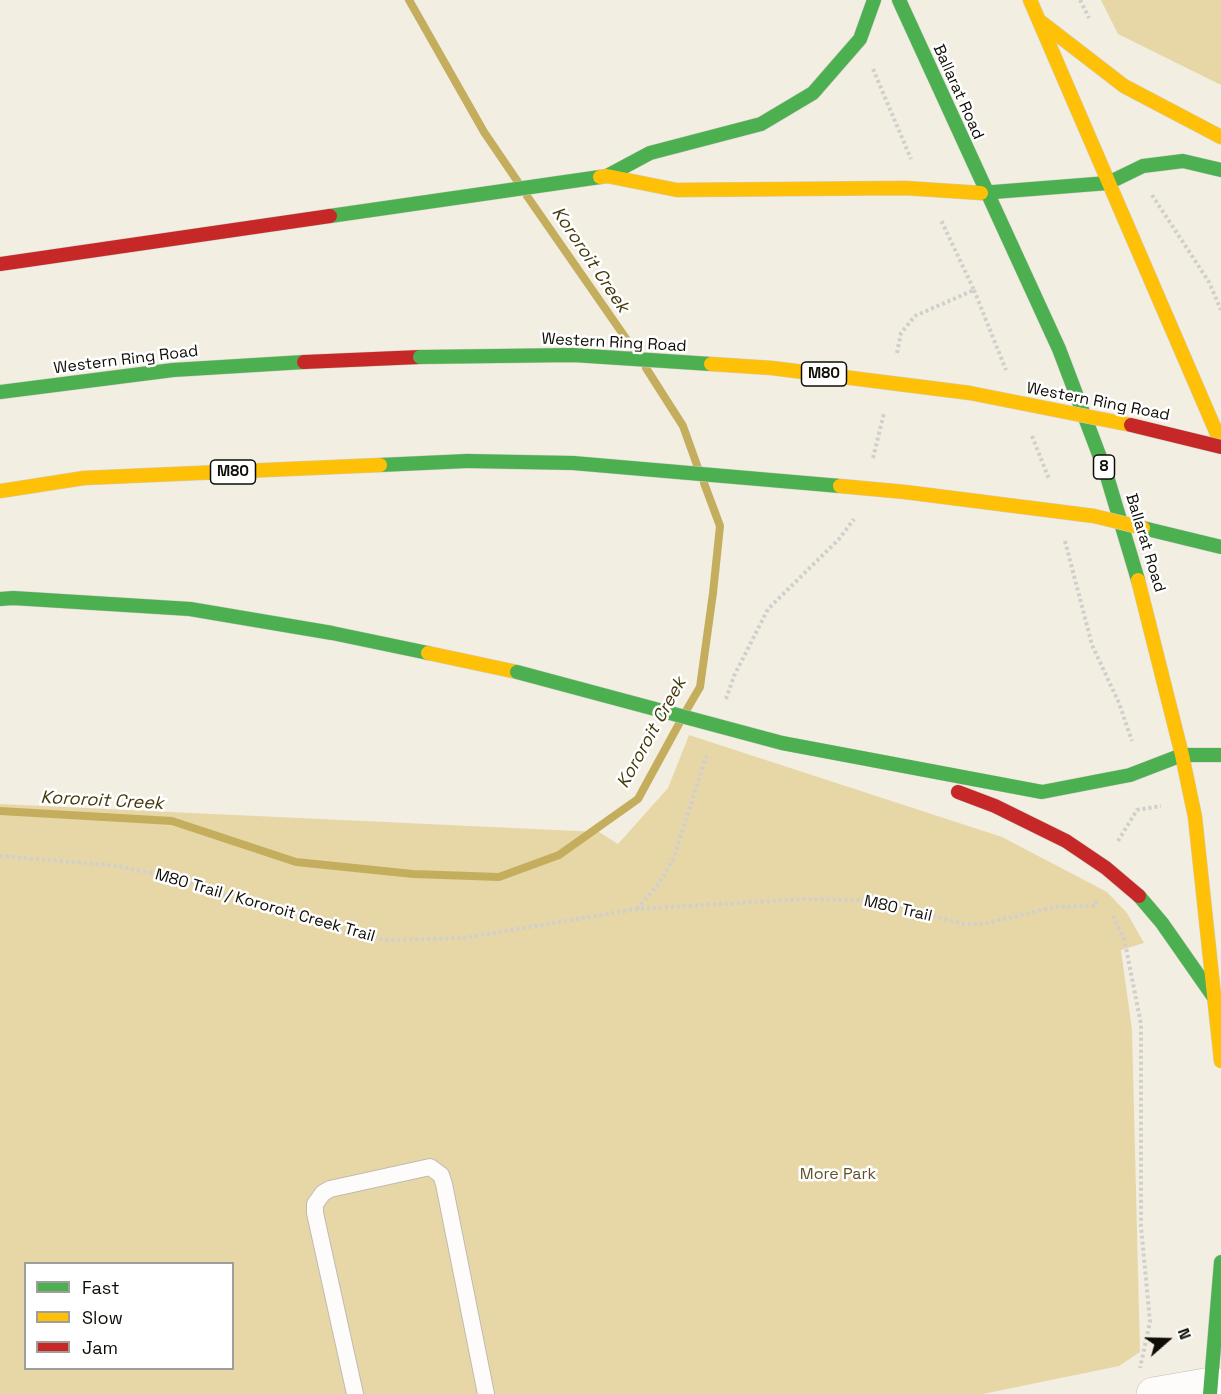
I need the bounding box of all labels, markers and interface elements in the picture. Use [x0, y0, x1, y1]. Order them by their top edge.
street label: Ballarat Road [928, 41, 988, 143]
water label: Kororoit Creek [547, 203, 633, 317]
street label: Western Ring Road [541, 330, 687, 356]
street label: Western Ring Road [53, 342, 199, 378]
road number: M80 [802, 362, 846, 386]
street label: Western Ring Road [1025, 379, 1171, 425]
road number: 8 [1094, 455, 1114, 479]
road number: M80 [210, 460, 256, 484]
street label: Ballarat Road [1121, 491, 1169, 595]
water label: Kororoit Creek [613, 674, 691, 792]
water label: Kororoit Creek [40, 787, 164, 815]
street label: M80 Trail / Kororoit Creek Trail [153, 865, 377, 947]
street label: M80 Trail [862, 892, 934, 926]
park label: More Park [800, 1165, 876, 1185]
legend [24, 1262, 234, 1370]
text: Fast [82, 1276, 119, 1299]
text: Slow [82, 1306, 123, 1329]
north arrow [1137, 1310, 1197, 1370]
text: N [1173, 1325, 1196, 1342]
text: Jam [82, 1336, 118, 1359]

